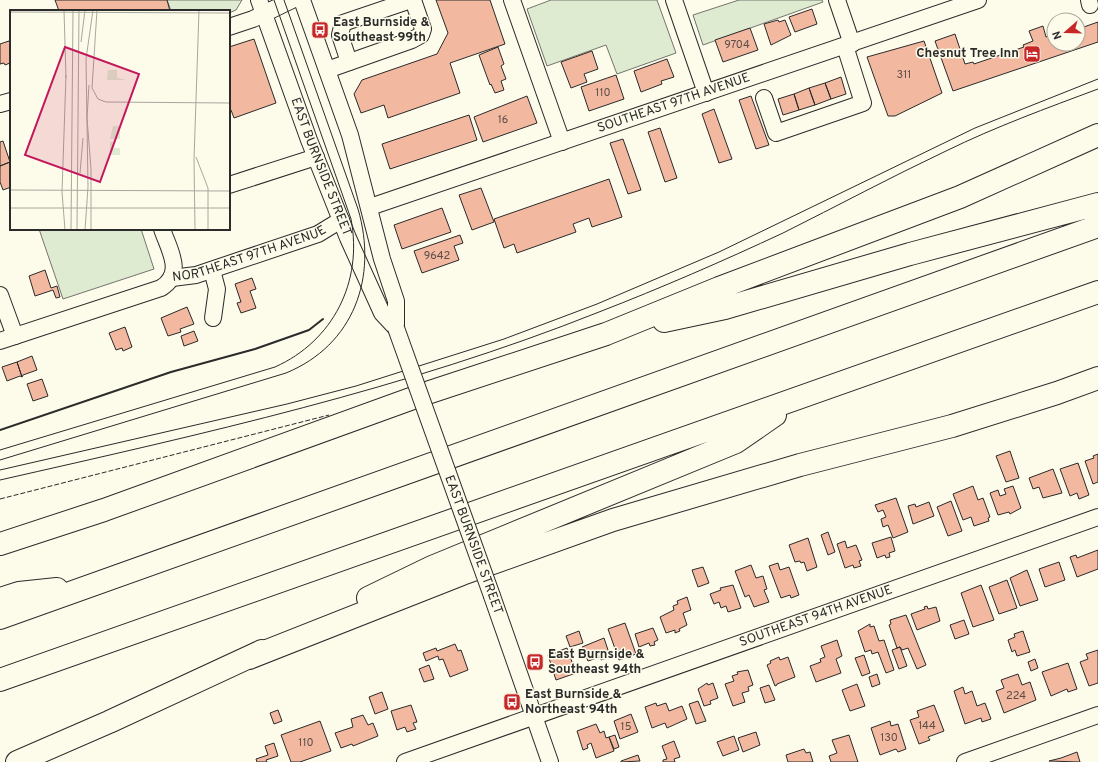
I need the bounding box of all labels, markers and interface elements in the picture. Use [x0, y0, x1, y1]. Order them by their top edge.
inset map [10, 10, 230, 230]
north arrow [1046, 12, 1086, 52]
place label: East Burnside & Southeast 99th [333, 15, 430, 46]
bus stop icon: East Burnside & Southeast 99th [310, 20, 330, 40]
text: N [1050, 29, 1065, 41]
house number: 9704 [724, 38, 750, 52]
hotel icon: Chesnut Tree Inn [1022, 44, 1042, 64]
place label: Chesnut Tree Inn [916, 46, 1019, 62]
house number: 311 [897, 68, 911, 82]
street label: SOUTHEAST 97TH AVENUE [595, 70, 752, 137]
house number: 110 [595, 86, 611, 100]
street label: EAST BURNSIDE STREET [287, 96, 355, 239]
house number: 16 [498, 113, 508, 127]
street label: NORTHEAST 97TH AVENUE [171, 223, 330, 286]
house number: 9642 [424, 249, 450, 263]
street label: EAST BURNSIDE STREET [440, 473, 506, 617]
street label: SOUTHEAST 94TH AVENUE [737, 582, 895, 651]
place label: East Burnside & Southeast 94th [548, 647, 645, 678]
bus stop icon: East Burnside & Southeast 94th [525, 652, 545, 672]
place label: East Burnside & Northeast 94th [525, 687, 622, 718]
house number: 224 [1006, 689, 1026, 703]
bus stop icon: East Burnside & Northeast 94th [502, 692, 522, 712]
house number: 144 [918, 719, 936, 733]
house number: 15 [621, 720, 632, 734]
house number: 130 [880, 731, 898, 745]
house number: 110 [298, 736, 314, 750]

